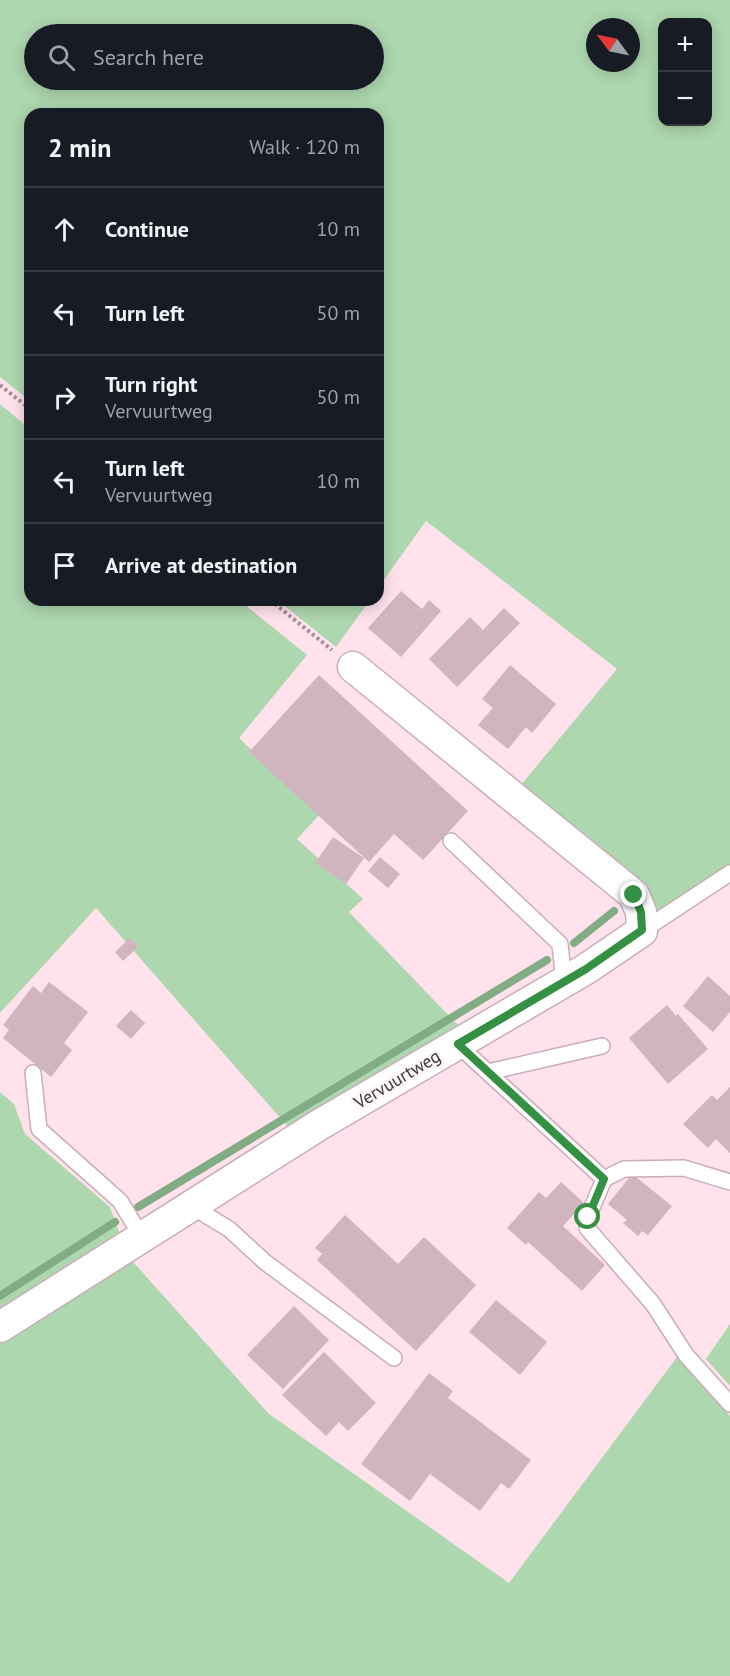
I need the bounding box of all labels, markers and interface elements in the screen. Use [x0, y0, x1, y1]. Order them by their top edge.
north arrow [586, 18, 640, 72]
map controls [658, 18, 712, 126]
button: + [658, 18, 712, 72]
search box [24, 24, 384, 90]
icon: search [45, 41, 78, 74]
text: Search here [93, 43, 204, 71]
button: − [658, 72, 712, 126]
text: 2 min [48, 131, 111, 164]
text: Walk · 120 m [249, 134, 360, 160]
icon: ahead [48, 213, 81, 246]
text: Continue [105, 215, 189, 243]
text: 10 m [317, 216, 360, 242]
icon: left [48, 297, 81, 330]
text: Turn left [105, 299, 185, 327]
text: 50 m [317, 300, 360, 326]
text: Turn right [105, 370, 197, 398]
icon: right [48, 381, 81, 414]
text: 50 m [317, 384, 360, 410]
text: Vervuurtweg [105, 398, 213, 424]
text: Turn left [105, 454, 185, 482]
icon: left [48, 465, 81, 498]
text: 10 m [317, 468, 360, 494]
text: Vervuurtweg [105, 482, 213, 508]
icon: arrive [48, 549, 81, 582]
text: Arrive at destination [105, 551, 297, 579]
route end [620, 881, 646, 907]
street label: Vervuurtweg [349, 1044, 444, 1114]
route start [574, 1203, 600, 1229]

